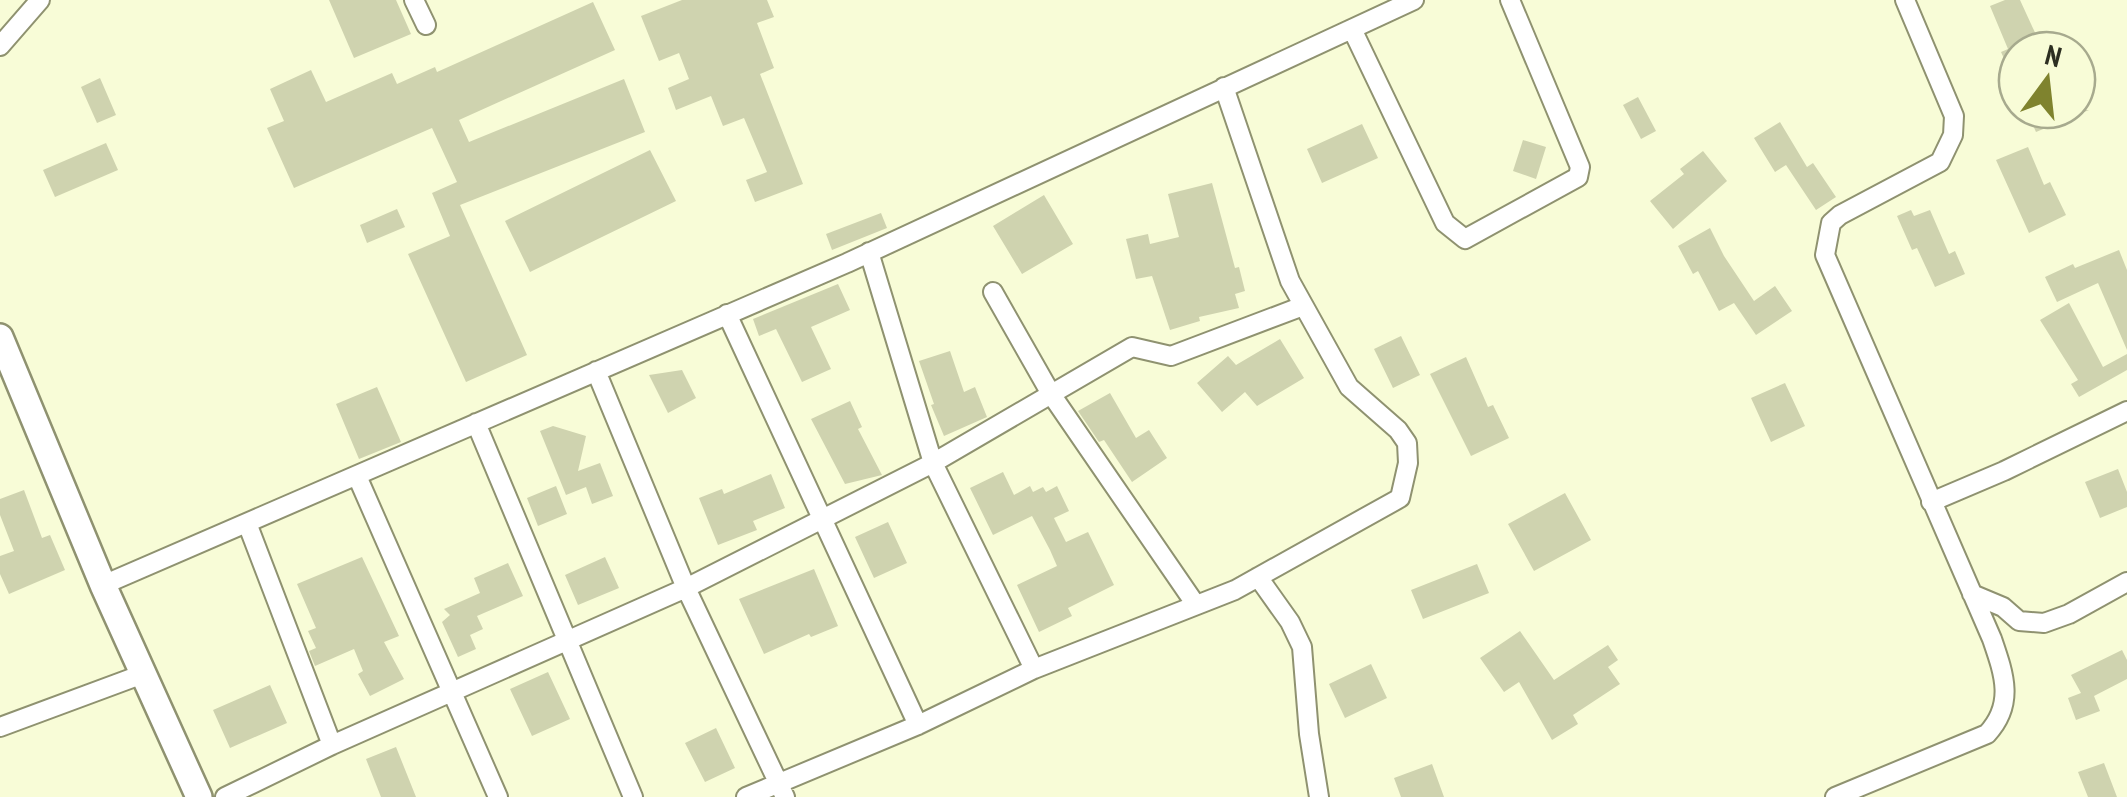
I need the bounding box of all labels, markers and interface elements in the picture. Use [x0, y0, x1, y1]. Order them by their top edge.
north arrow [1997, 30, 2097, 130]
text: N [2042, 36, 2066, 75]

